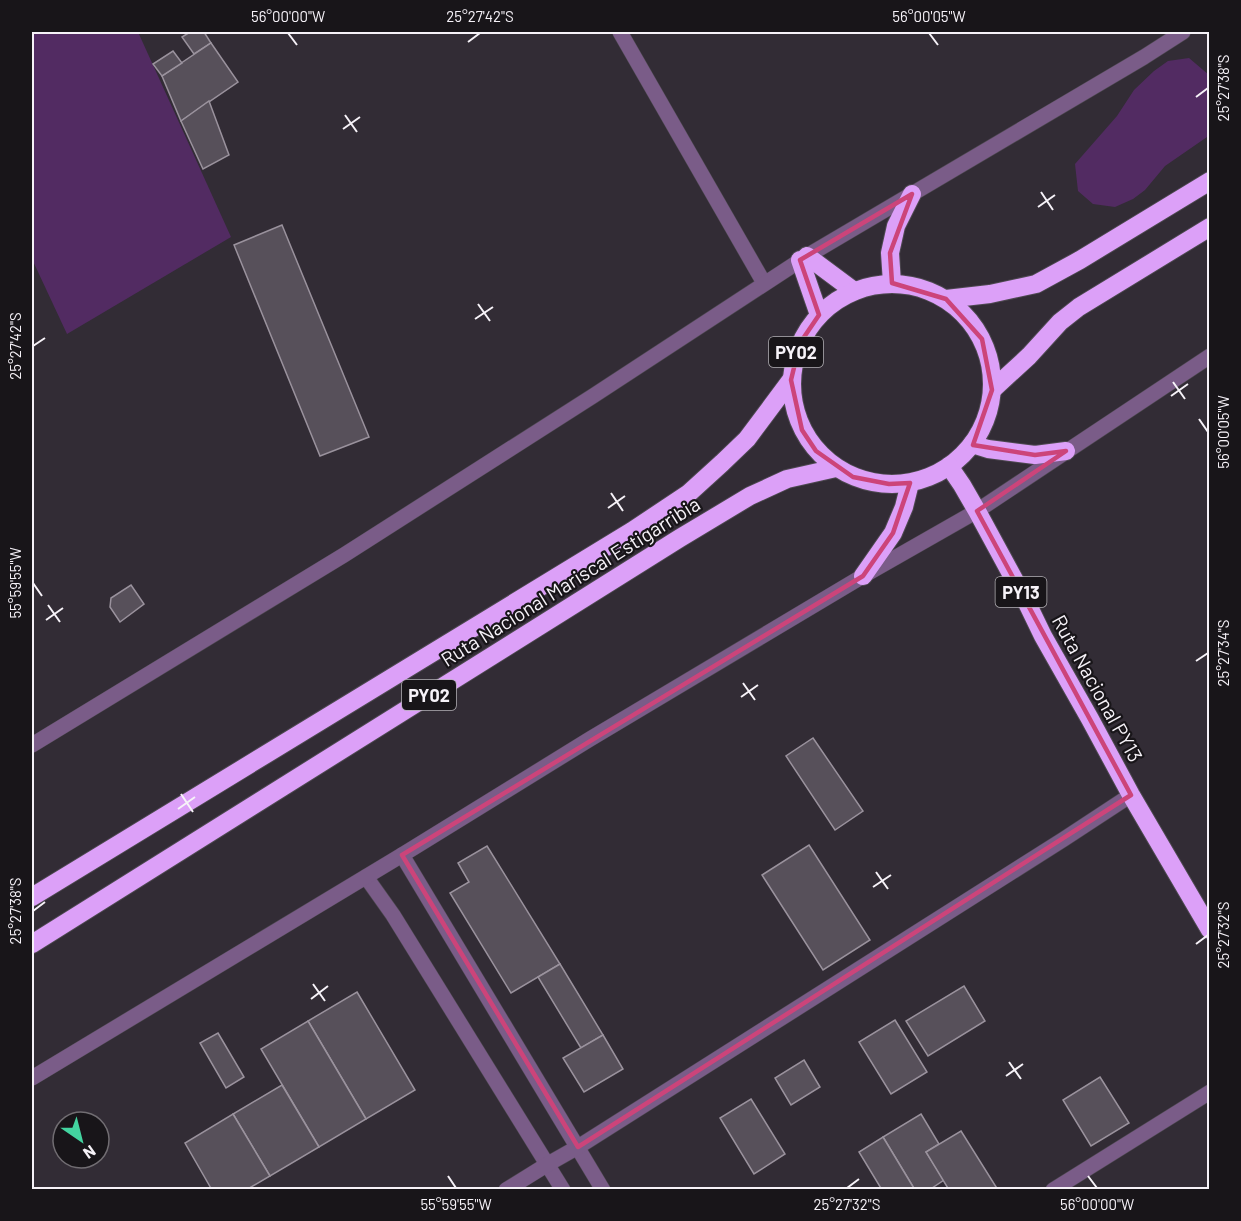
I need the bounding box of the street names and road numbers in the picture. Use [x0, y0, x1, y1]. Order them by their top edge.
road number: PY02 [769, 337, 823, 367]
street label: Ruta Nacional Mariscal Estigarribia [436, 491, 704, 671]
road number: PY13 [996, 577, 1046, 607]
street label: Ruta Nacional PY13 [1048, 610, 1148, 766]
road number: PY02 [402, 680, 456, 710]

